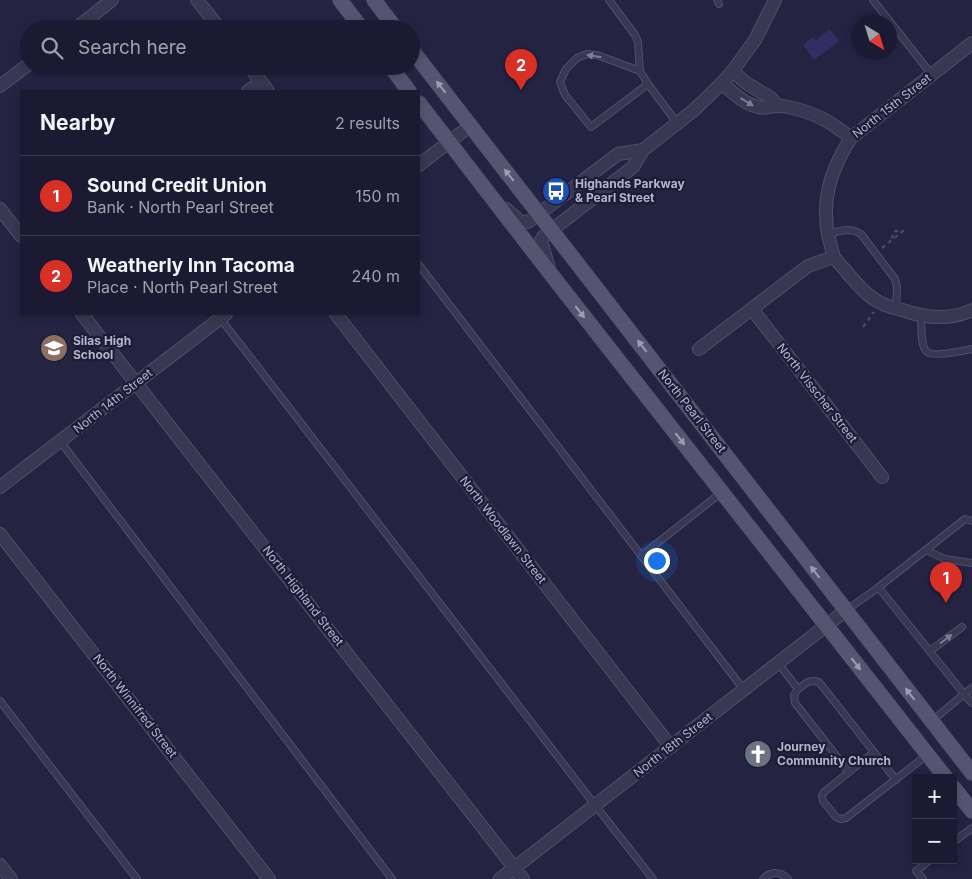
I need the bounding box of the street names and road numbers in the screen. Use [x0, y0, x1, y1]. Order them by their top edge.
street label: North 15th Street [849, 70, 934, 141]
street label: North Visscher Street [774, 340, 861, 445]
street label: North 14th Street [70, 365, 155, 436]
street label: North Pearl Street [655, 366, 730, 455]
street label: North Woodlawn Street [457, 473, 550, 586]
street label: North Highland Street [260, 543, 347, 649]
street label: North Winnifred Street [90, 651, 181, 761]
street label: North 18th Street [630, 709, 715, 780]

